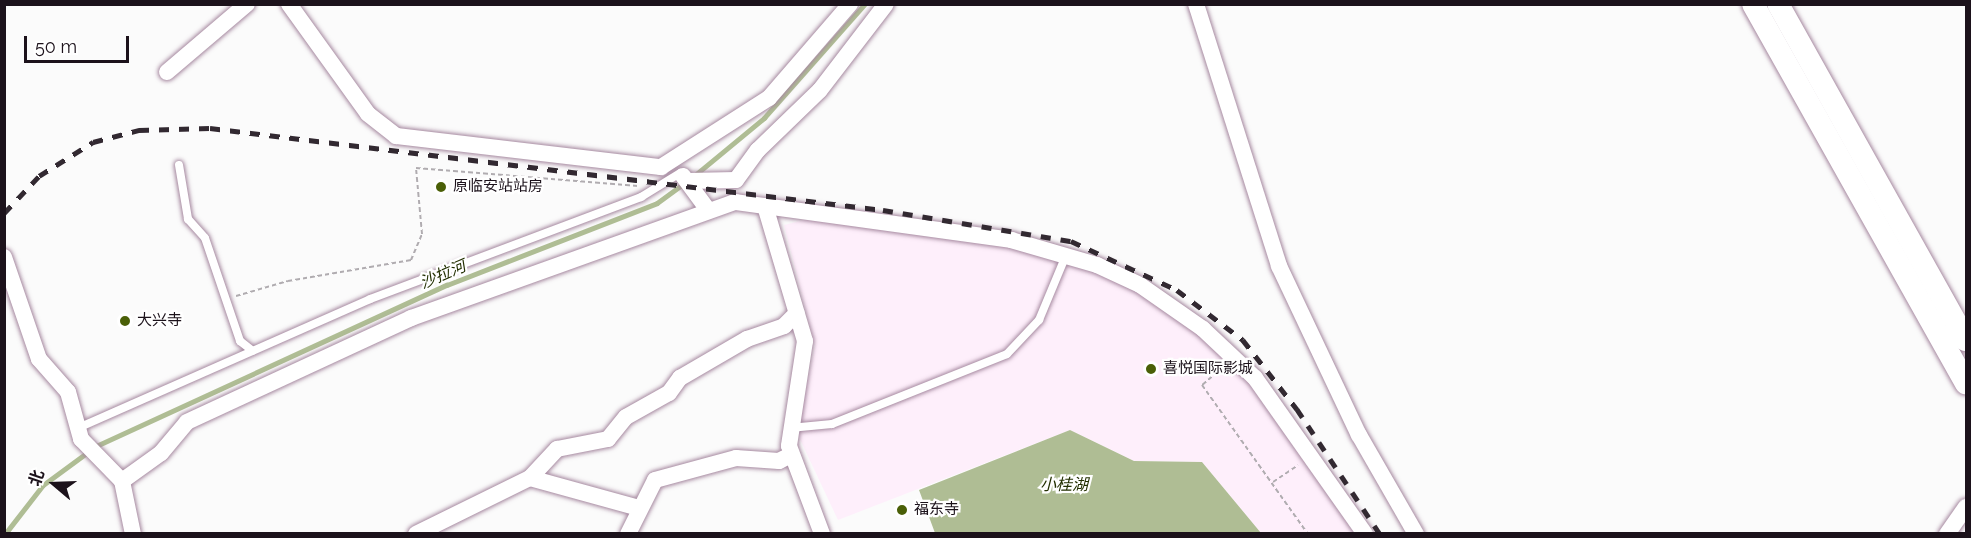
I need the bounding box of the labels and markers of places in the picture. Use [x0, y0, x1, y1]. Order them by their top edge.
place label: 原临安站站房 [453, 178, 543, 196]
marker: 原临安站站房 [434, 180, 448, 194]
place label: 大兴寺 [137, 312, 182, 330]
marker: 大兴寺 [118, 314, 132, 328]
place label: 喜悦国际影城 [1163, 360, 1253, 378]
marker: 喜悦国际影城 [1144, 362, 1158, 376]
place label: 福东寺 [914, 501, 959, 519]
marker: 福东寺 [895, 503, 909, 517]

